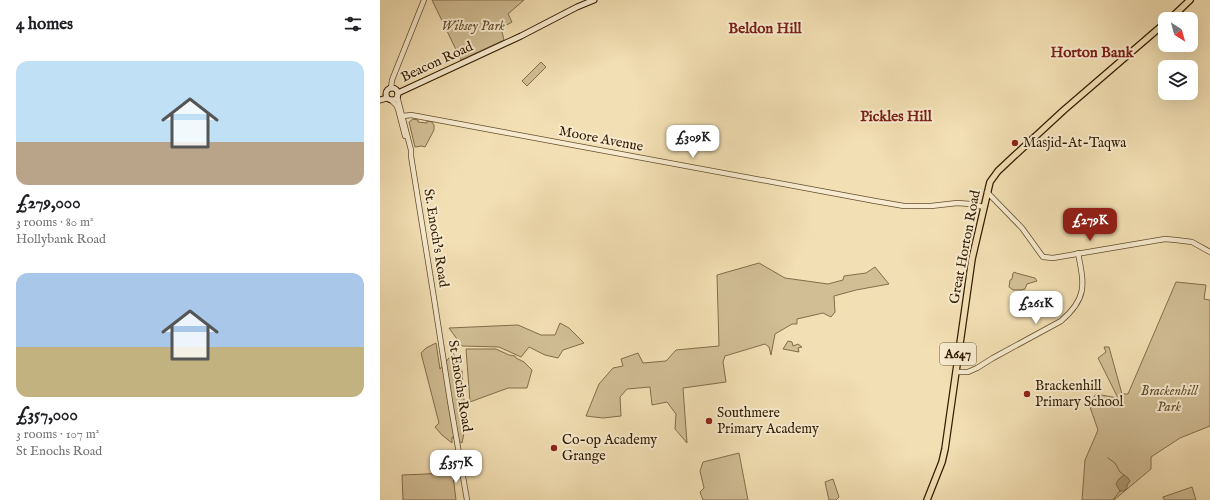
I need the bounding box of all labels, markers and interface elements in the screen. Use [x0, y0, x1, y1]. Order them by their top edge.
north arrow [1158, 12, 1198, 52]
map controls [1158, 12, 1198, 100]
icon: filters [342, 13, 364, 35]
text: 4 homes [16, 14, 73, 35]
park label: Wibsey Park [441, 17, 505, 35]
district label: Beldon Hill [728, 19, 803, 38]
street label: Beacon Road [398, 37, 476, 87]
district label: Horton Bank [1050, 43, 1134, 62]
button: layers [1158, 60, 1198, 100]
icon: home [154, 87, 226, 159]
district label: Pickles Hill [860, 107, 933, 126]
street label: Moore Avenue [557, 122, 645, 156]
pin: £309K [665, 125, 721, 159]
text: £309K [675, 129, 711, 146]
place label: Masjid-At-Taqwa [1023, 134, 1127, 152]
marker: Masjid-At-Taqwa [1010, 138, 1020, 148]
street label: St. Enoch's Road [419, 187, 453, 289]
street label: Great Horton Road [945, 188, 985, 305]
text: £279,000 [16, 193, 81, 214]
pin: £279K [1062, 208, 1118, 242]
text: £279K [1072, 212, 1108, 229]
text: 3 rooms · 80 m² [16, 214, 94, 231]
text: Hollybank Road [16, 231, 106, 248]
pin: £261K [1008, 291, 1064, 325]
text: £261K [1019, 295, 1053, 312]
icon: home [154, 299, 226, 371]
street label: St Enochs Road [444, 339, 476, 434]
road number: A647 [940, 343, 976, 365]
place label: Brackenhill Primary School [1035, 377, 1124, 411]
park label: Brackenhill Park [1140, 382, 1199, 416]
marker: Brackenhill Primary School [1022, 389, 1032, 399]
place label: Southmere Primary Academy [717, 404, 819, 438]
text: £357,000 [16, 405, 78, 426]
marker: Southmere Primary Academy [704, 416, 714, 426]
text: 3 rooms · 107 m² [16, 426, 99, 443]
place label: Co-op Academy Grange [562, 431, 657, 465]
text: St Enochs Road [16, 443, 102, 460]
marker: Co-op Academy Grange [549, 443, 559, 453]
pin: £357K [428, 450, 484, 484]
text: £357K [439, 454, 473, 471]

